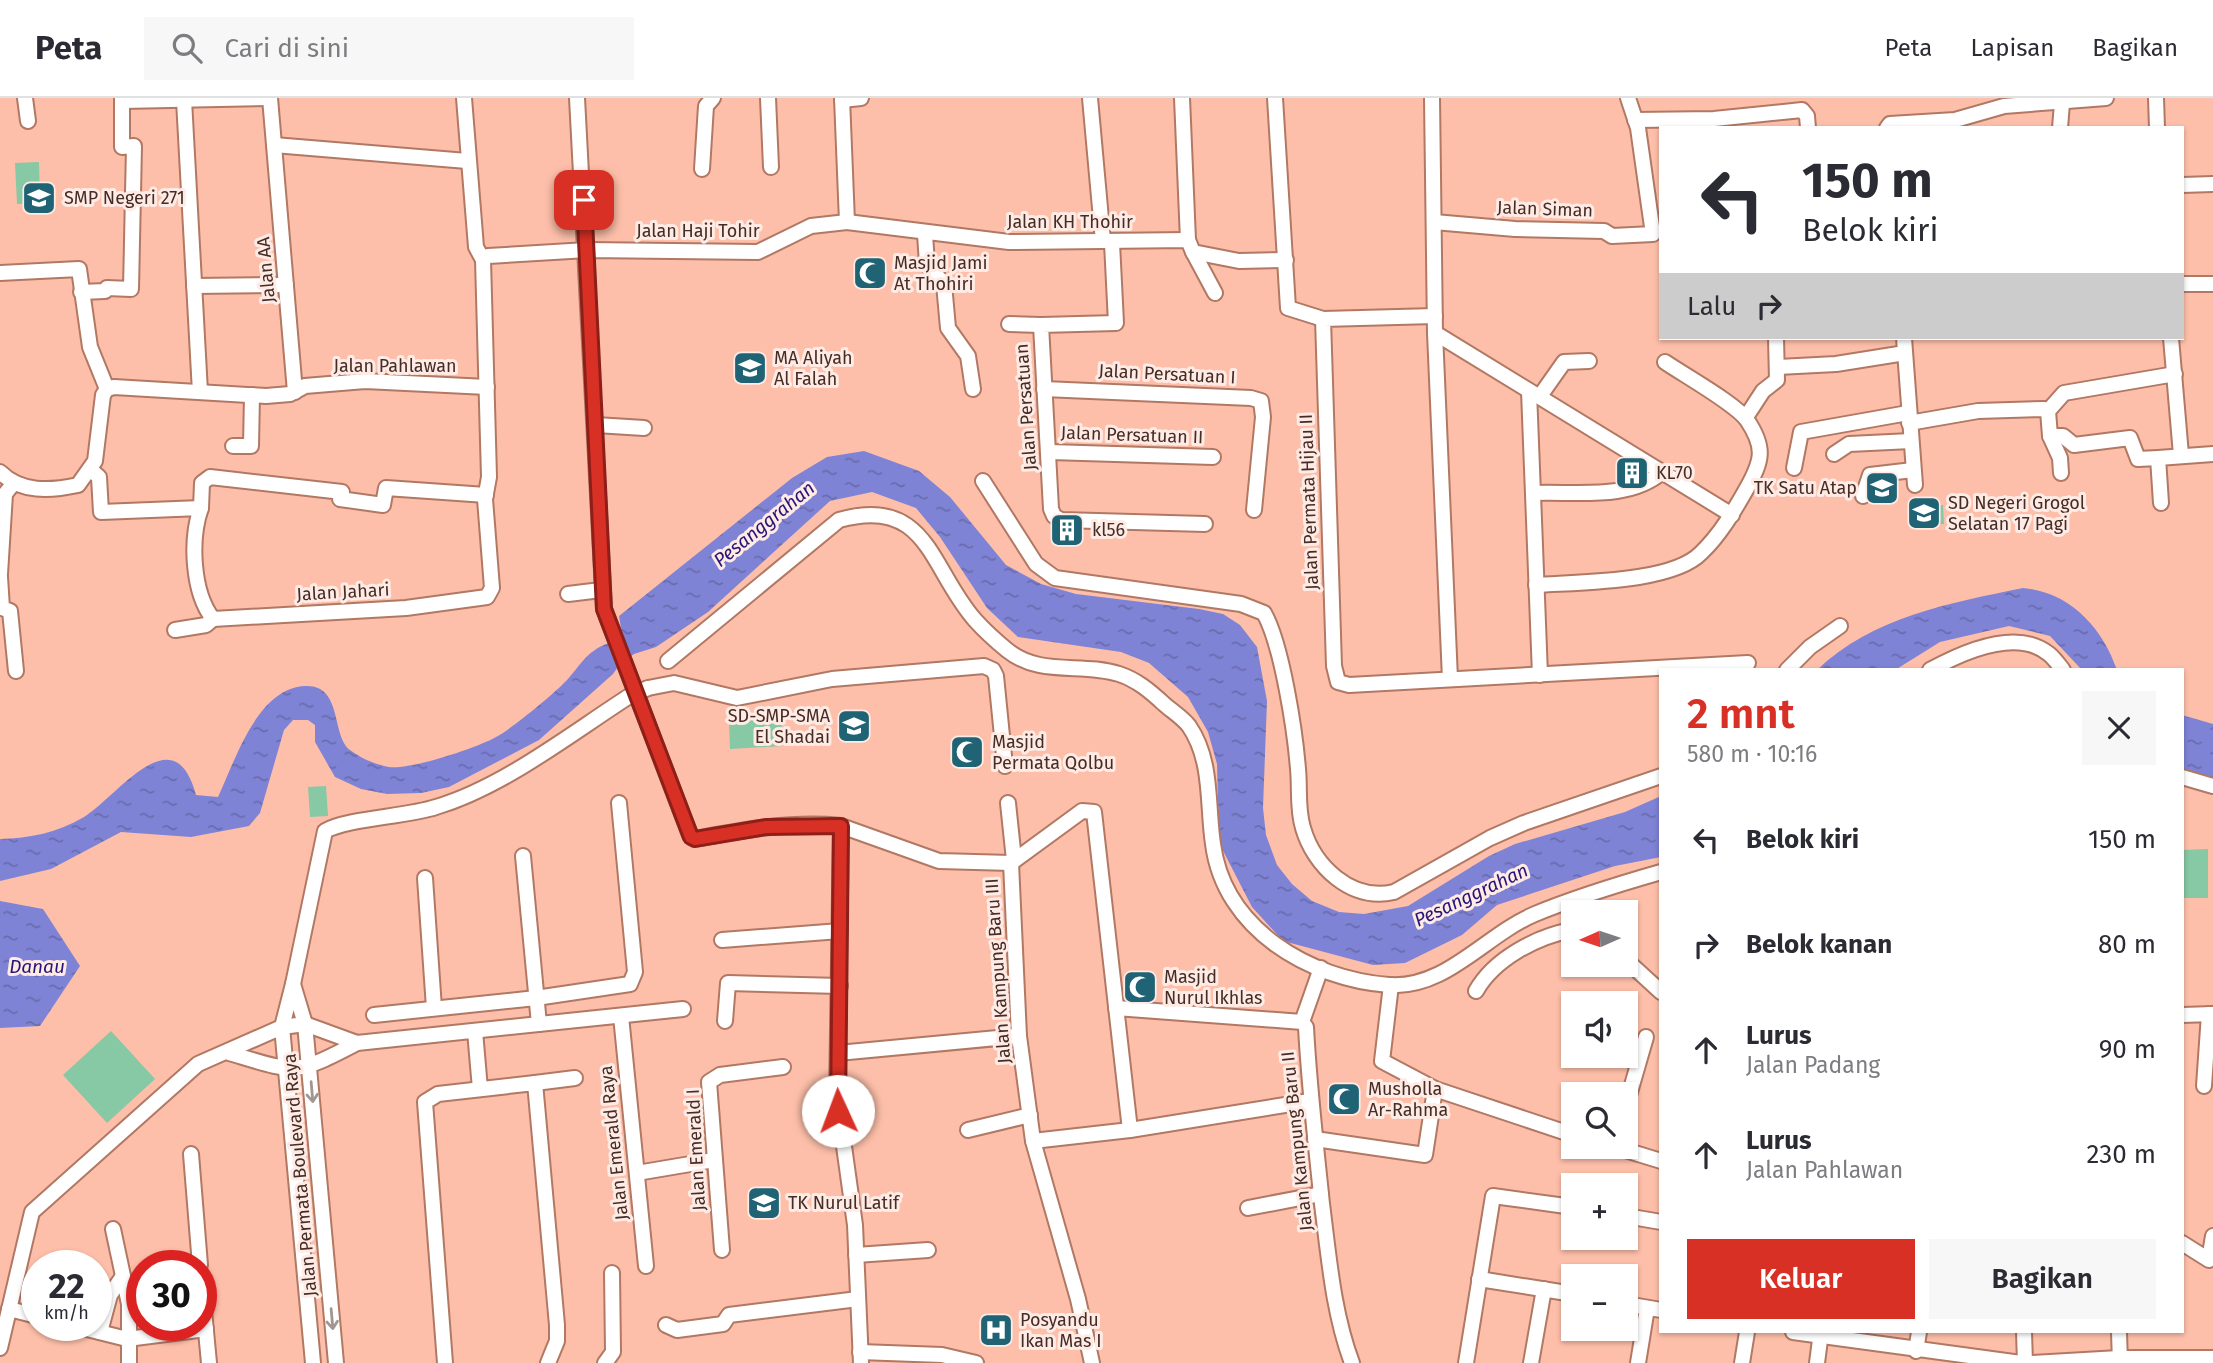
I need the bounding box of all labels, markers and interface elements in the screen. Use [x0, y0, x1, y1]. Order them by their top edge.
search box [144, 17, 634, 80]
text: Peta [35, 28, 102, 68]
icon: search [168, 29, 206, 67]
text: Cari di sini [224, 33, 349, 64]
text: Peta [1885, 34, 1932, 62]
text: Lapisan [1970, 34, 2054, 62]
text: Bagikan [2092, 34, 2178, 62]
text: 150 m [1802, 151, 1933, 210]
icon: left [1687, 154, 1778, 245]
pin [554, 170, 614, 230]
school or university icon: SMP Negeri 271 [20, 179, 58, 217]
icon: arrive [565, 181, 603, 219]
place label: SMP Negeri 271 [64, 187, 185, 209]
street label: Jalan Siman [1497, 196, 1593, 222]
street label: Jalan KH Thohir [1007, 211, 1133, 233]
text: Belok kiri [1802, 211, 1938, 249]
street label: Jalan Haji Tohir [636, 220, 760, 242]
street label: Jalan AA [252, 235, 280, 304]
place label: Masjid Jami At Thohiri [894, 252, 987, 295]
mosque icon: Masjid Jami At Thohiri [851, 254, 889, 292]
icon: right [1750, 287, 1788, 325]
text: Lalu [1687, 291, 1736, 322]
street label: Jalan Persatuan [1011, 343, 1041, 471]
place label: MA Aliyah Al Falah [774, 347, 853, 390]
school or university icon: MA Aliyah Al Falah [731, 349, 769, 387]
street label: Jalan Pahlawan [333, 355, 457, 377]
street label: Jalan Persatuan I [1098, 359, 1236, 389]
street label: Jalan Permata Hijau II [1295, 414, 1323, 590]
street label: Jalan Persatuan II [1060, 422, 1204, 448]
building icon: KL70 [1613, 454, 1651, 492]
place label: KL70 [1656, 462, 1693, 484]
school or university icon: TK Satu Atap [1863, 469, 1901, 507]
water label: Pesanggrahan [709, 476, 819, 572]
place label: TK Satu Atap [1754, 477, 1857, 499]
place label: SD Negeri Grogol Selatan 17 Pagi [1948, 492, 2085, 535]
school or university icon: SD Negeri Grogol Selatan 17 Pagi [1905, 494, 1943, 532]
building icon: kl56 [1048, 511, 1086, 549]
place label: kl56 [1092, 519, 1125, 541]
street label: Jalan Jahari [296, 579, 390, 605]
text: 2 mnt [1687, 689, 1795, 739]
button: close [2082, 691, 2156, 765]
place label: SD-SMP-SMA El Shadai [728, 705, 831, 748]
school or university icon: SD-SMP-SMA El Shadai [835, 707, 873, 745]
place label: Masjid Permata Qolbu [992, 731, 1114, 774]
mosque icon: Masjid Permata Qolbu [948, 733, 986, 771]
text: 580 m · 10:16 [1687, 740, 1817, 768]
icon: left [1687, 821, 1725, 859]
text: Belok kiri [1746, 824, 1859, 855]
text: 150 m [2088, 824, 2156, 855]
water label: Pesanggrahan [1410, 859, 1532, 931]
street label: Jalan Kampung Baru III [981, 878, 1015, 1064]
north arrow [1561, 900, 1638, 976]
map controls [1561, 900, 1638, 1341]
icon: right [1687, 926, 1725, 964]
text: Belok kanan [1746, 929, 1892, 960]
text: 80 m [2098, 929, 2156, 960]
water label: Danau [9, 955, 65, 978]
place label: Masjid Nurul Ikhlas [1164, 966, 1263, 1009]
mosque icon: Masjid Nurul Ikhlas [1121, 968, 1159, 1006]
button: sound [1561, 991, 1638, 1068]
text: Lurus [1746, 1020, 1812, 1051]
icon: ahead [1687, 1031, 1725, 1069]
text: 90 m [2099, 1034, 2156, 1065]
street label: Jalan Kampung Baru II [1277, 1050, 1317, 1232]
text: Jalan Padang [1746, 1051, 1880, 1079]
street label: Jalan Permata Boulevard Raya [278, 1053, 322, 1297]
street label: Jalan Emerald Raya [595, 1065, 633, 1221]
position arrow [801, 1074, 875, 1148]
place label: Musholla Ar-Rahma [1368, 1078, 1448, 1121]
one-way arrow [306, 1080, 319, 1103]
mosque icon: Musholla Ar-Rahma [1325, 1080, 1363, 1118]
button: search [1561, 1082, 1638, 1159]
street label: Jalan Emerald I [682, 1088, 710, 1212]
text: Lurus [1746, 1125, 1812, 1156]
icon: ahead [1687, 1136, 1725, 1174]
text: 230 m [2087, 1139, 2156, 1170]
text: Jalan Pahlawan [1746, 1156, 1903, 1184]
button: + [1561, 1173, 1638, 1250]
school or university icon: TK Nurul Latif [745, 1184, 783, 1222]
place label: TK Nurul Latif [788, 1192, 901, 1214]
button: Keluar [1687, 1239, 1915, 1319]
button: Bagikan [1929, 1239, 2156, 1319]
speed limit sign: 30 [126, 1250, 217, 1341]
button: − [1561, 1264, 1638, 1341]
text: 22 [48, 1265, 85, 1307]
text: km/h [44, 1302, 89, 1324]
one-way arrow [326, 1307, 339, 1330]
place label: Posyandu Ikan Mas I [1020, 1309, 1101, 1352]
hospital icon: Posyandu Ikan Mas I [977, 1311, 1015, 1349]

